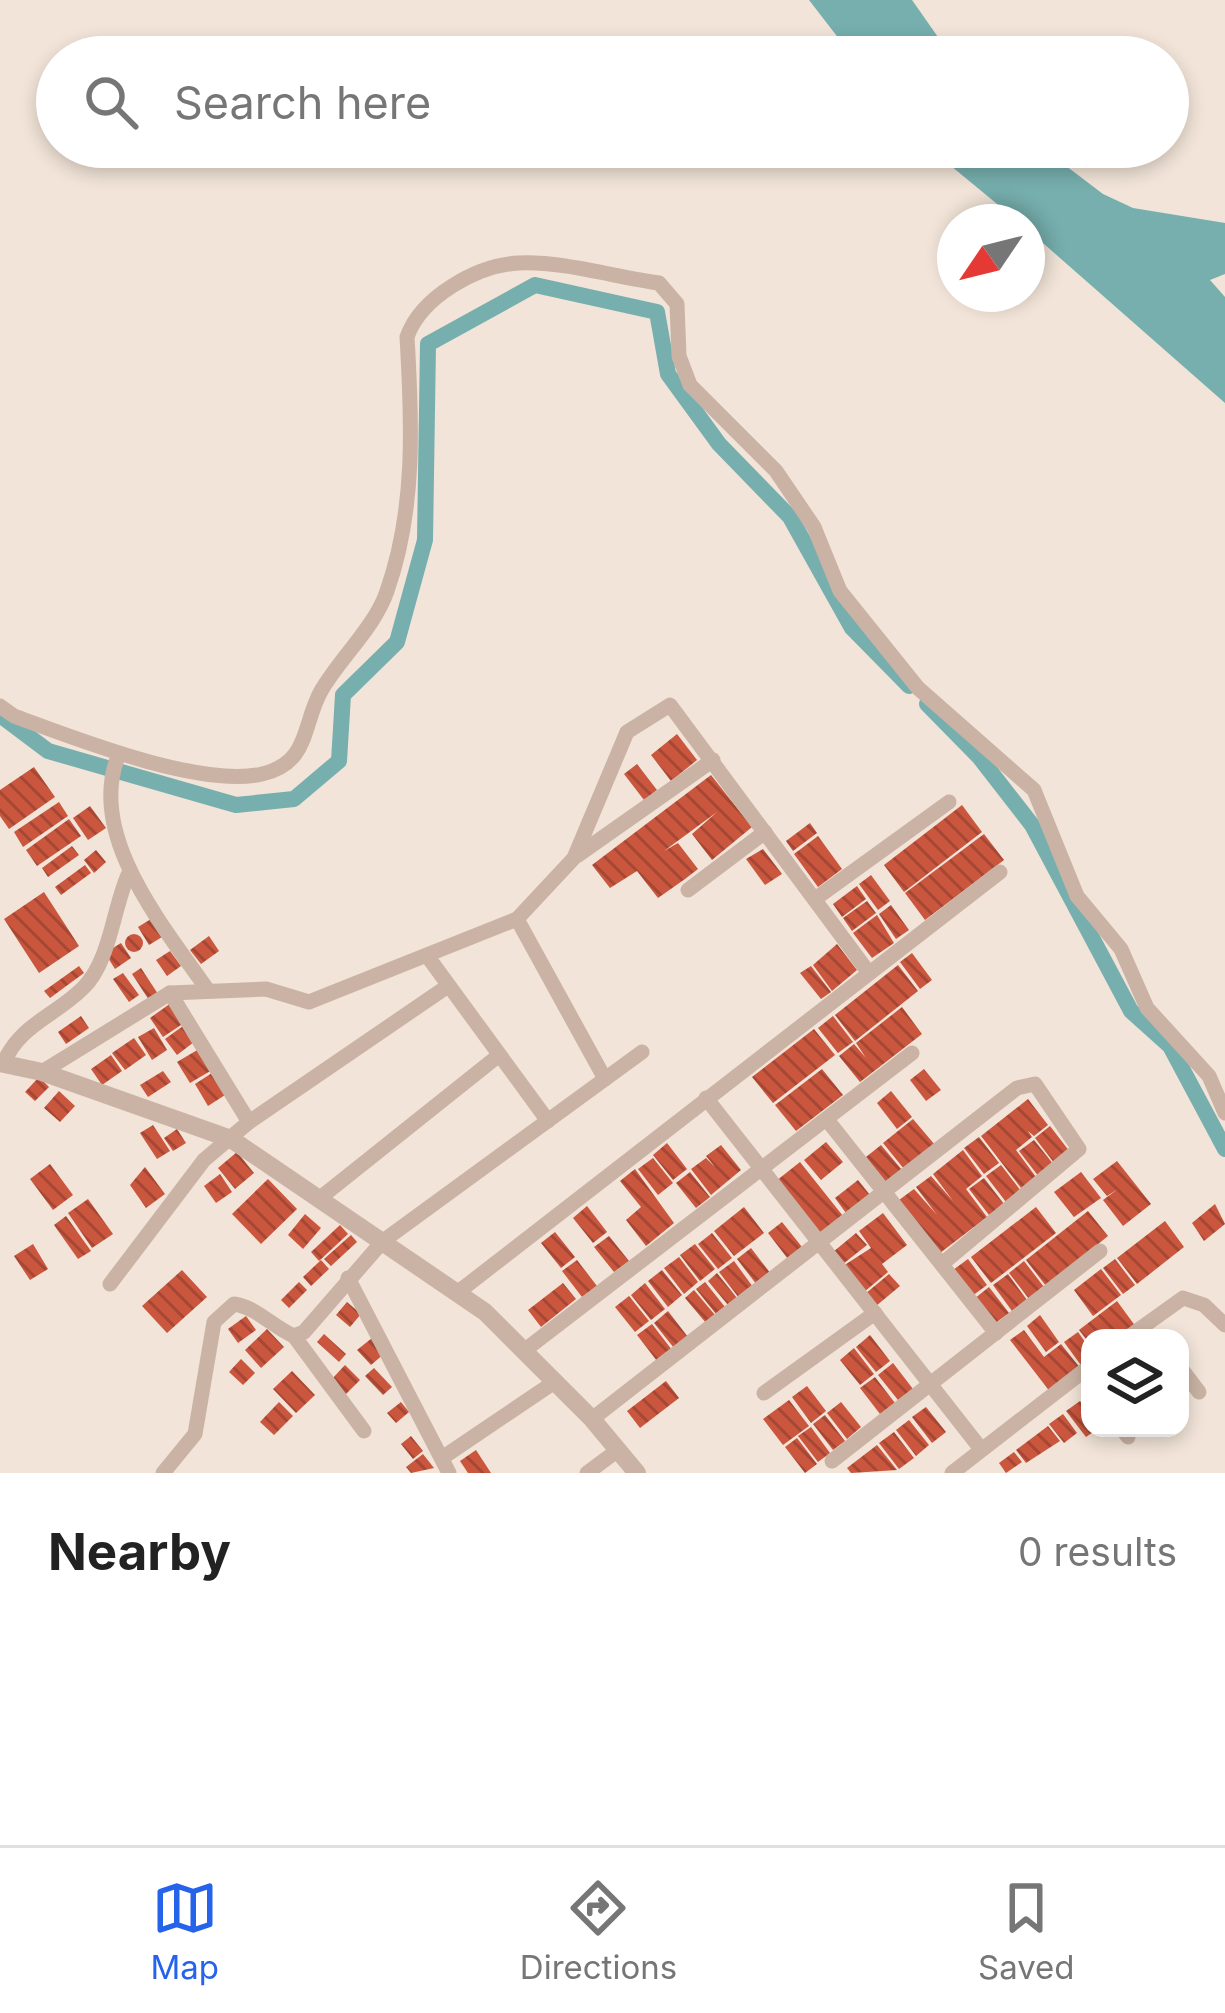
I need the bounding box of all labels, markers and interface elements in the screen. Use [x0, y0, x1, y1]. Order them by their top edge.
search box [36, 36, 1189, 168]
icon: search [78, 69, 144, 135]
text: Search here [174, 75, 431, 130]
north arrow [937, 204, 1045, 312]
map controls [1081, 1329, 1189, 1437]
button: layers [1081, 1329, 1189, 1437]
text: Nearby [48, 1521, 231, 1582]
text: 0 results [1018, 1528, 1177, 1575]
tab: Map [150, 1875, 219, 1987]
tab: Directions [520, 1875, 677, 1987]
tab: Saved [978, 1875, 1075, 1987]

